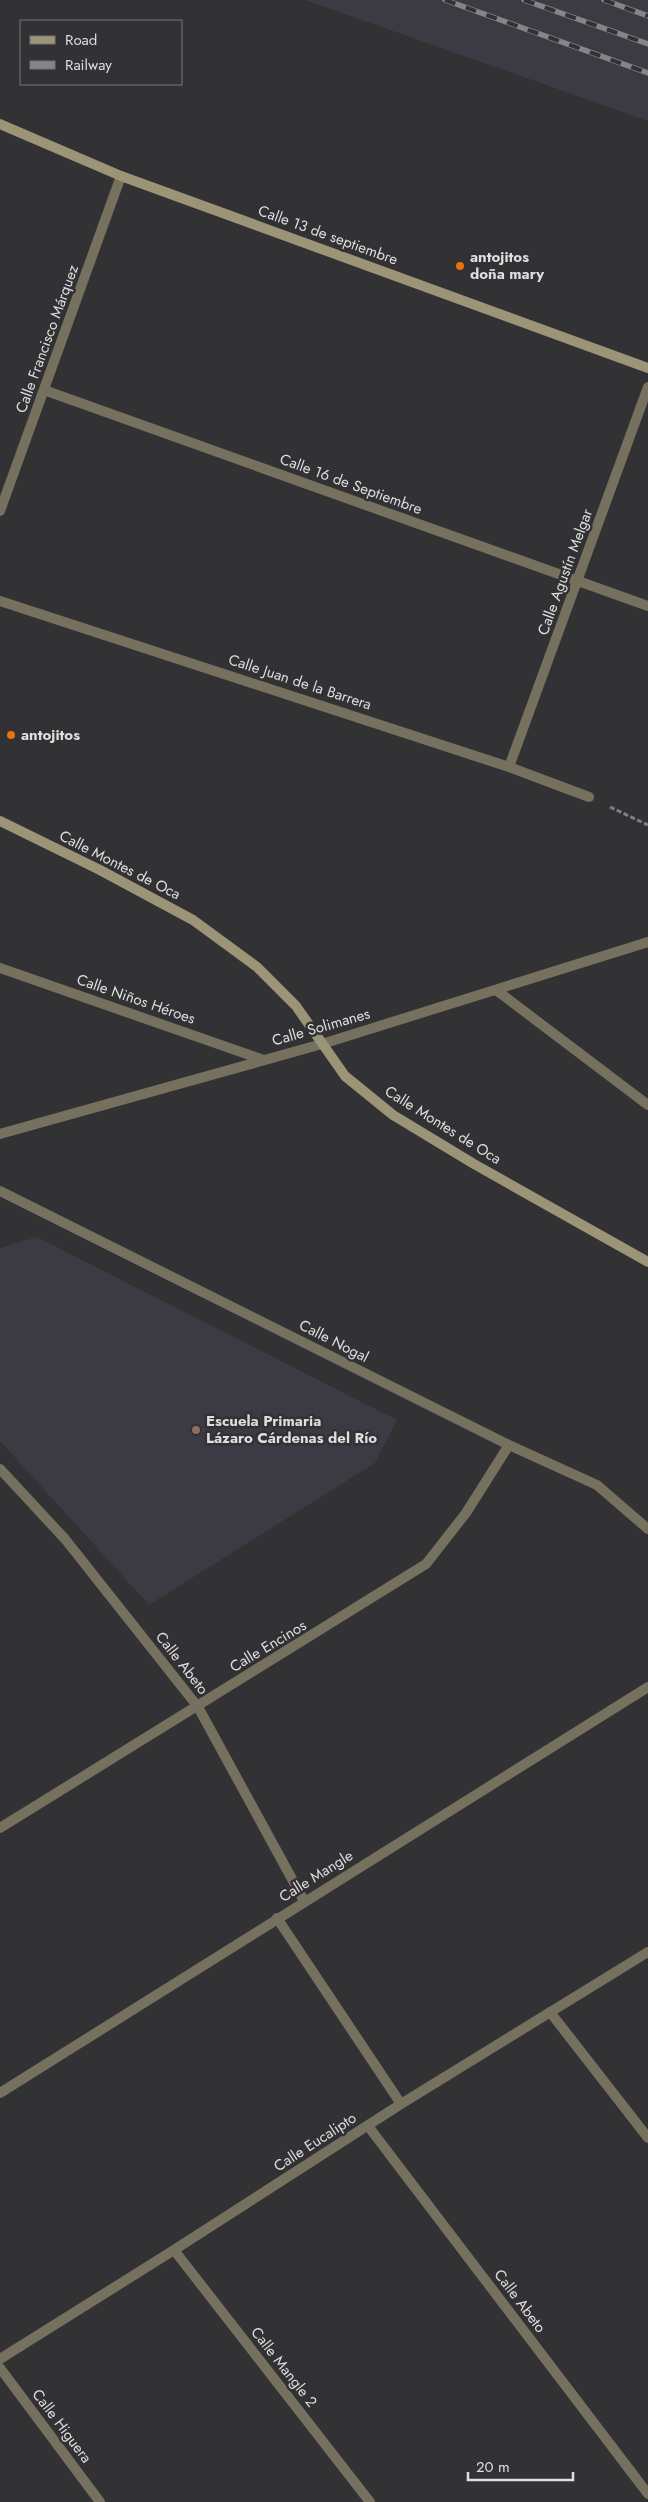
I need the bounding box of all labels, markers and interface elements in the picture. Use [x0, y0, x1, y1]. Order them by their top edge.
legend [20, 20, 182, 85]
text: Road [65, 29, 97, 51]
text: Railway [65, 54, 112, 76]
street label: Calle 13 de septiembre [255, 199, 401, 271]
place label: antojitos doña mary [470, 246, 544, 285]
marker: antojitos doña mary [454, 260, 466, 272]
street label: Calle Francisco Márquez [10, 262, 84, 416]
street label: Calle 16 de Septiembre [277, 448, 425, 520]
street label: Calle Agustín Melgar [532, 505, 598, 638]
street label: Calle Juan de la Barrera [226, 648, 374, 716]
place label: antojitos [21, 724, 80, 746]
marker: antojitos [5, 729, 17, 741]
street label: Calle Montes de Oca [55, 825, 185, 905]
street label: Calle Niños Héroes [74, 968, 198, 1030]
street label: Calle Solimanes [269, 1003, 373, 1051]
street label: Calle Montes de Oca [380, 1080, 506, 1170]
street label: Calle Nogal [295, 1314, 373, 1368]
place label: Escuela Primaria Lázaro Cárdenas del Río [206, 1410, 377, 1449]
marker: Escuela Primaria Lázaro Cárdenas del Río [190, 1424, 202, 1436]
street label: Calle Encinos [226, 1614, 310, 1678]
street label: Calle Abeto [150, 1627, 214, 1699]
street label: Calle Mangle [275, 1844, 357, 1907]
street label: Calle Eucalipto [269, 2107, 361, 2177]
street label: Calle Abeto [489, 2265, 551, 2337]
street label: Calle Mangle 2 [246, 2322, 322, 2412]
street label: Calle Higuera [27, 2384, 97, 2468]
scale bar [468, 2450, 573, 2482]
text: 20 m [476, 2456, 510, 2478]

